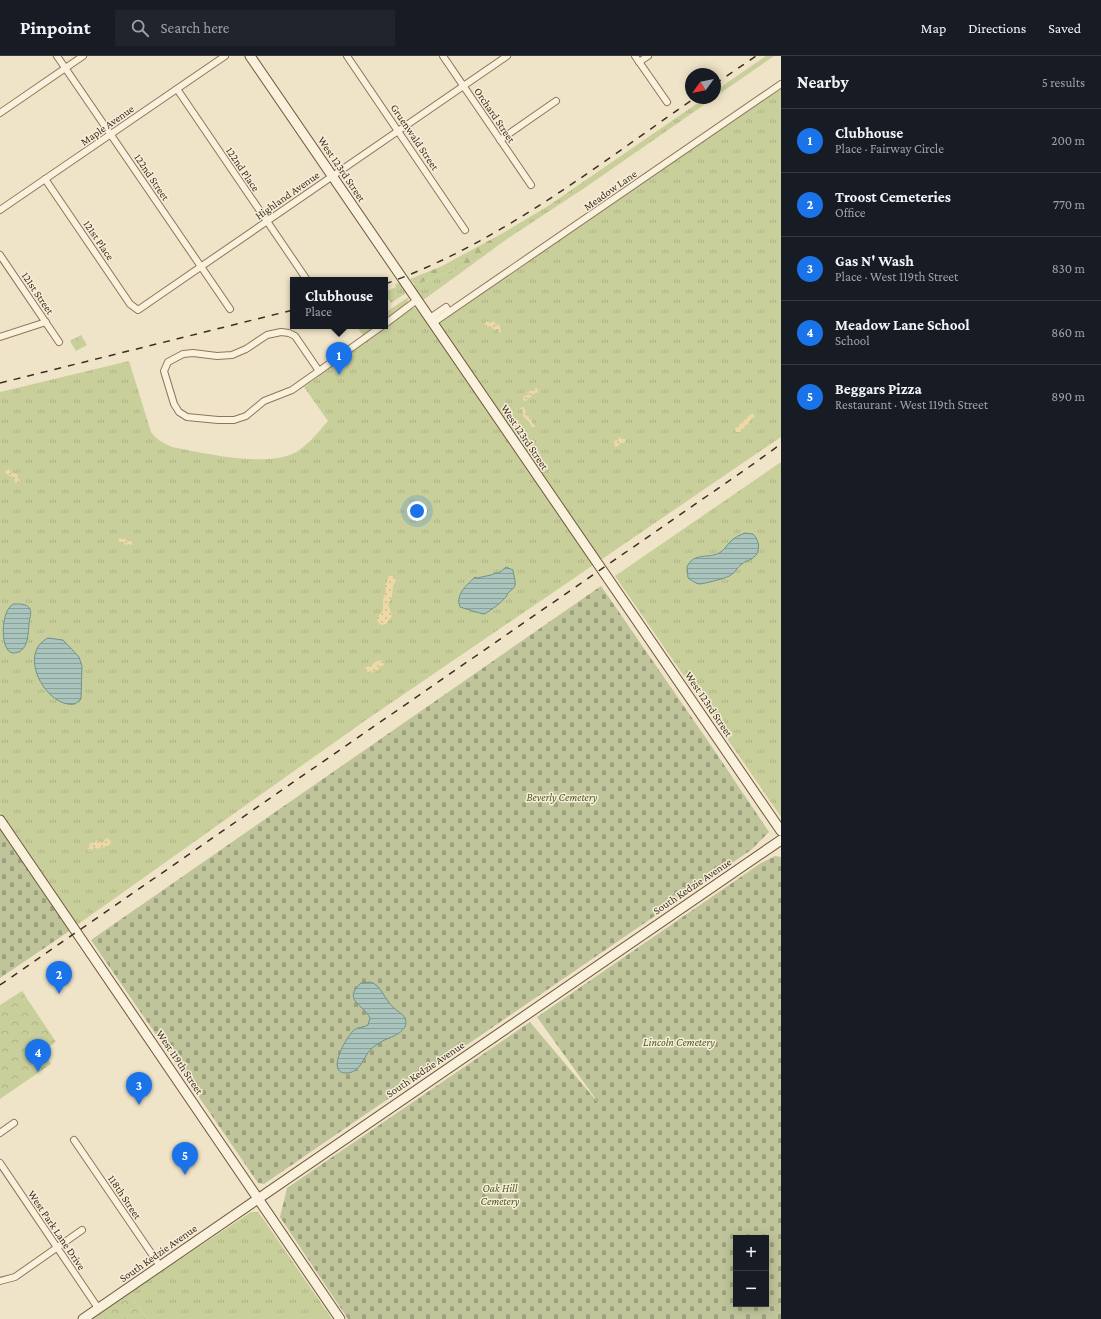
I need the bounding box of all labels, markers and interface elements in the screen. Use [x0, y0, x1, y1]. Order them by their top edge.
search box [115, 10, 395, 46]
text: Pinpoint [20, 17, 91, 38]
icon: search [129, 17, 151, 39]
text: Search here [161, 20, 229, 36]
text: Map [921, 20, 946, 36]
text: Directions [968, 20, 1026, 36]
text: Saved [1048, 20, 1081, 36]
north arrow [685, 68, 721, 104]
text: Nearby [797, 73, 849, 92]
text: 5 results [1042, 75, 1085, 90]
street label: Orchard Street [472, 85, 518, 145]
street label: Maple Avenue [78, 102, 137, 149]
street label: Gruenwald Street [388, 102, 442, 173]
text: Clubhouse [835, 125, 903, 141]
text: 1 [808, 133, 812, 148]
text: 200 m [1051, 133, 1085, 148]
street label: West 123rd Street [316, 134, 368, 204]
text: Place · Fairway Circle [835, 141, 944, 156]
street label: 122nd Place [224, 145, 262, 194]
street label: 122nd Street [132, 151, 172, 203]
street label: Meadow Lane [581, 167, 639, 213]
street label: Highland Avenue [253, 168, 322, 222]
text: Troost Cemeteries [835, 189, 951, 205]
text: 2 [807, 197, 813, 212]
text: 770 m [1053, 197, 1085, 212]
text: Office [835, 205, 866, 220]
street label: 121st Place [81, 218, 117, 262]
text: Gas N' Wash [835, 253, 914, 269]
text: 3 [807, 261, 813, 276]
text: 830 m [1052, 261, 1085, 276]
text: Place · West 119th Street [835, 269, 958, 284]
street label: 121st Street [20, 270, 57, 317]
popup [290, 277, 388, 329]
text: Clubhouse [305, 288, 373, 304]
text: Place [305, 304, 332, 319]
text: Meadow Lane School [835, 317, 970, 333]
text: 4 [806, 325, 814, 340]
text: 860 m [1051, 325, 1085, 340]
text: School [835, 333, 870, 348]
pin: 1 [326, 342, 352, 375]
text: Beggars Pizza [835, 381, 922, 397]
text: 5 [807, 389, 813, 404]
text: 890 m [1051, 389, 1085, 404]
text: Restaurant · West 119th Street [835, 397, 988, 412]
street label: West 123rd Street [499, 402, 551, 472]
your location [407, 501, 427, 521]
street label: West 123rd Street [683, 669, 735, 739]
park label: Beverly Cemetery [527, 791, 598, 804]
street label: South Kedzie Avenue [651, 855, 733, 917]
pin: 2 [46, 961, 72, 994]
street label: West 119th Street [154, 1028, 206, 1097]
park label: Lincoln Cemetery [643, 1036, 715, 1049]
street label: South Kedzie Avenue [384, 1038, 466, 1100]
pin: 4 [25, 1039, 51, 1072]
pin: 3 [126, 1072, 152, 1105]
pin: 5 [172, 1142, 198, 1175]
street label: 118th Street [106, 1173, 144, 1222]
park label: Oak Hill Cemetery [481, 1182, 520, 1208]
street label: West Park Lane Drive [26, 1188, 88, 1272]
street label: South Kedzie Avenue [117, 1222, 199, 1284]
map controls [733, 1235, 769, 1307]
button: + [733, 1235, 769, 1271]
button: − [733, 1271, 769, 1307]

